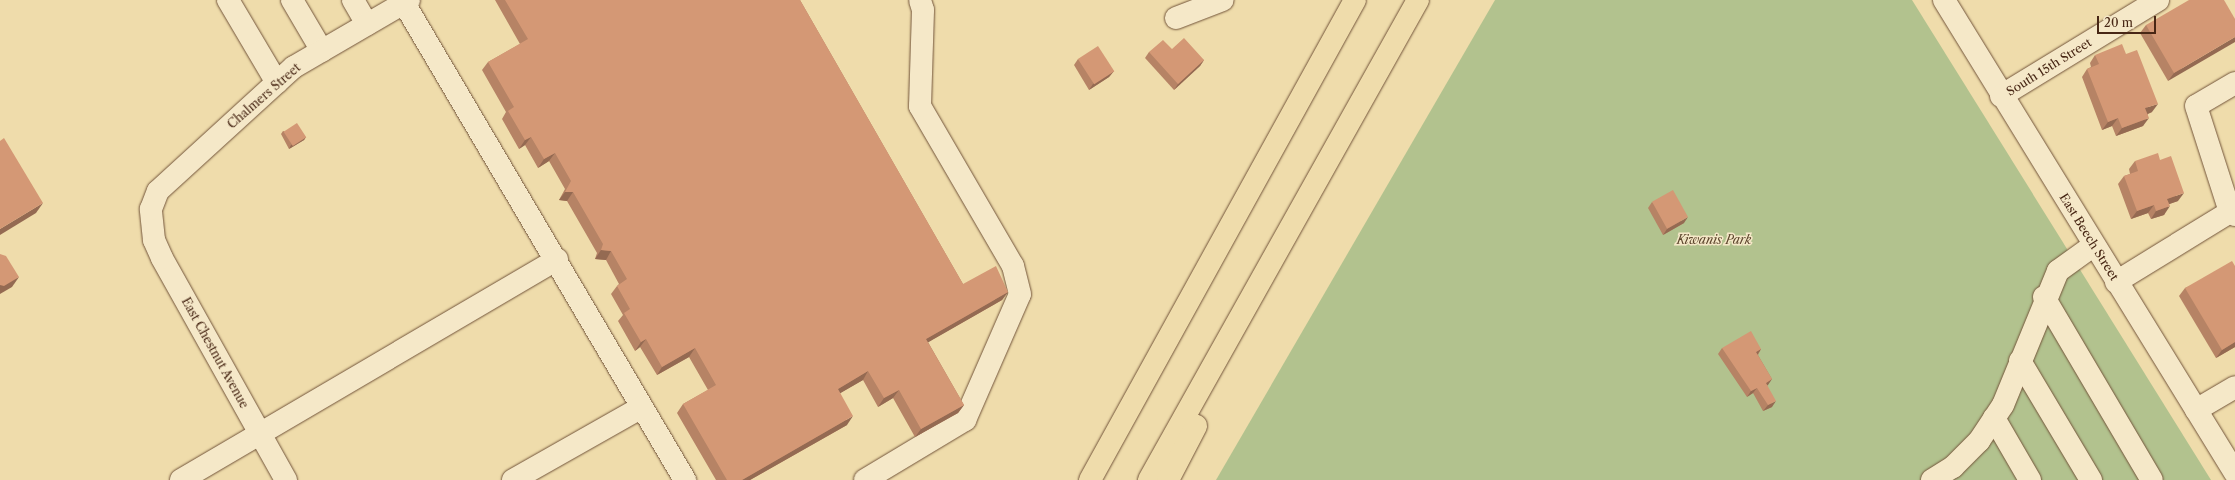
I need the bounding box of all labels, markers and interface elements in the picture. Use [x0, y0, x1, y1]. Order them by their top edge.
scale bar [2099, 8, 2158, 34]
text: 20 m [2104, 15, 2133, 30]
street label: South 15th Street [2004, 35, 2094, 99]
street label: Chalmers Street [225, 60, 303, 132]
street label: East Beech Street [2056, 191, 2122, 283]
park label: Kiwanis Park [1677, 233, 1751, 247]
street label: East Chestnut Avenue [178, 295, 252, 411]

